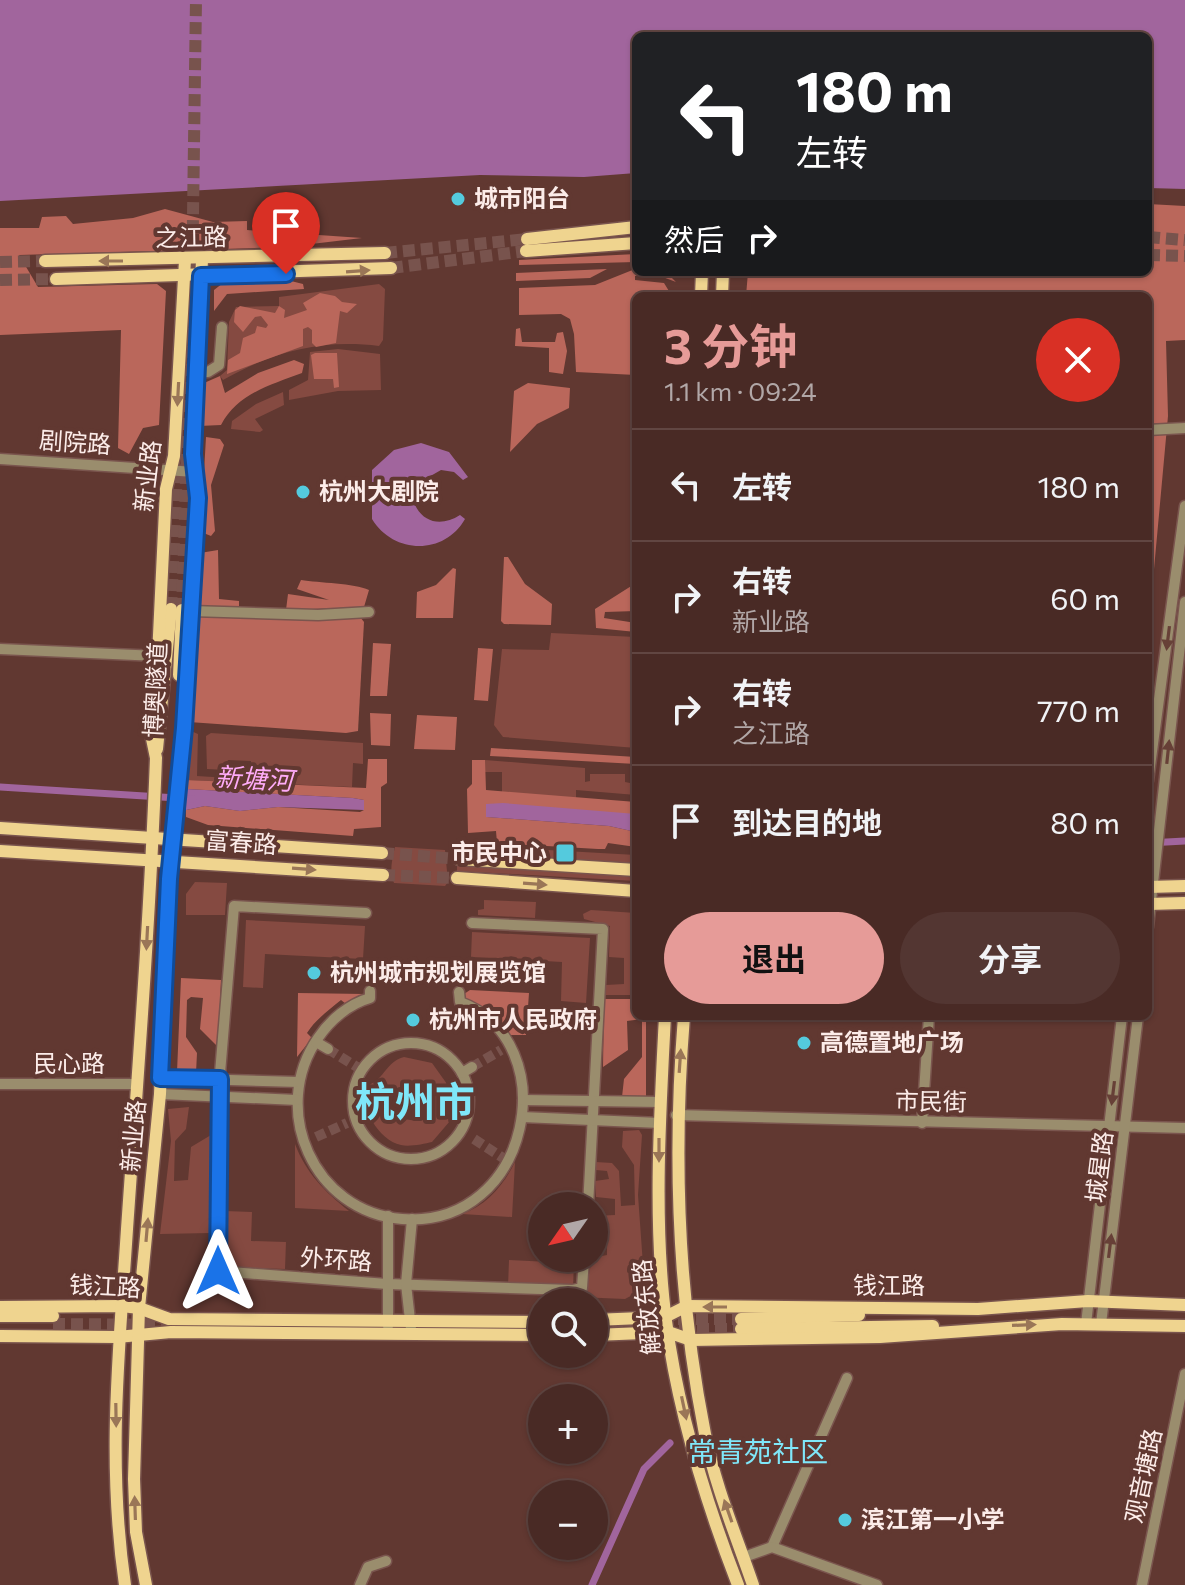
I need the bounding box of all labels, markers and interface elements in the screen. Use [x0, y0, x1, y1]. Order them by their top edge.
text: 180 m [796, 55, 953, 124]
icon: left [664, 64, 768, 168]
text: 左转 [796, 129, 868, 173]
place label: 城市阳台 [474, 183, 570, 212]
marker: 城市阳台 [449, 190, 467, 208]
pin [252, 192, 320, 274]
icon: arrive [264, 204, 308, 248]
icon: right [740, 216, 784, 260]
text: 然后 [664, 220, 724, 257]
street label: 之江路 [155, 221, 227, 252]
one-way arrow [98, 255, 123, 267]
one-way arrow [346, 264, 371, 277]
text: 3 分钟 [664, 315, 797, 374]
button: close [1036, 318, 1120, 402]
text: 1.1 km · 09:24 [664, 375, 817, 406]
one-way arrow [171, 382, 184, 407]
street label: 剧院路 [38, 425, 112, 458]
street label: 新业路 [128, 438, 165, 513]
icon: left [664, 463, 708, 507]
text: 左转 [732, 467, 792, 504]
text: 180 m [1037, 467, 1120, 504]
place label: 杭州大剧院 [319, 476, 439, 505]
marker: 杭州大剧院 [294, 483, 312, 501]
text: 右转 [732, 561, 792, 598]
icon: right [664, 575, 708, 619]
text: 60 m [1050, 579, 1120, 616]
text: 新业路 [732, 605, 810, 636]
one-way arrow [1161, 626, 1174, 651]
street label: 博奥隧道 [138, 641, 171, 739]
text: 右转 [732, 673, 792, 710]
icon: right [664, 687, 708, 731]
text: 770 m [1037, 691, 1120, 728]
text: 之江路 [732, 717, 810, 748]
one-way arrow [1161, 739, 1174, 764]
water label: 新塘河 [214, 760, 299, 795]
icon: arrive [664, 799, 708, 843]
text: 到达目的地 [732, 803, 882, 840]
text: 80 m [1050, 803, 1120, 840]
street label: 富春路 [204, 825, 278, 858]
place label: 市民中心 [451, 837, 547, 866]
marker: 市民中心 [554, 842, 576, 864]
one-way arrow [292, 863, 317, 876]
one-way arrow [523, 878, 548, 891]
button: 退出 [664, 912, 884, 1004]
button: 分享 [900, 912, 1120, 1004]
one-way arrow [140, 926, 153, 951]
place label: 杭州城市规划展览馆 [330, 957, 546, 986]
marker: 杭州城市规划展览馆 [305, 964, 323, 982]
place label: 杭州市人民政府 [429, 1004, 597, 1033]
marker: 杭州市人民政府 [404, 1011, 422, 1029]
place label: 高德置地广场 [820, 1027, 964, 1056]
marker: 高德置地广场 [795, 1034, 813, 1052]
street label: 民心路 [33, 1048, 105, 1077]
one-way arrow [674, 1048, 687, 1073]
district label: 杭州市 [355, 1075, 475, 1124]
one-way arrow [1106, 1081, 1119, 1106]
street label: 市民街 [895, 1085, 967, 1116]
street label: 新业路 [115, 1099, 150, 1173]
street label: 城星路 [1080, 1129, 1117, 1204]
one-way arrow [653, 1138, 665, 1163]
north arrow [528, 1192, 608, 1272]
map controls [528, 1192, 608, 1560]
one-way arrow [141, 1217, 154, 1242]
position arrow [176, 1229, 260, 1313]
one-way arrow [1104, 1233, 1117, 1258]
street label: 外环路 [299, 1242, 373, 1275]
street label: 解放东路 [626, 1258, 665, 1356]
street label: 钱江路 [68, 1269, 142, 1302]
street label: 钱江路 [853, 1270, 925, 1299]
button: search [528, 1288, 608, 1368]
one-way arrow [702, 1300, 727, 1313]
one-way arrow [1012, 1319, 1037, 1332]
button: + [528, 1384, 608, 1464]
one-way arrow [678, 1396, 691, 1421]
one-way arrow [109, 1403, 122, 1428]
street label: 观音塘路 [1118, 1426, 1167, 1526]
district label: 常青苑社区 [688, 1434, 828, 1468]
button: − [528, 1480, 608, 1560]
one-way arrow [128, 1495, 141, 1520]
one-way arrow [721, 1499, 733, 1523]
place label: 滨江第一小学 [861, 1504, 1005, 1533]
marker: 滨江第一小学 [836, 1511, 854, 1529]

